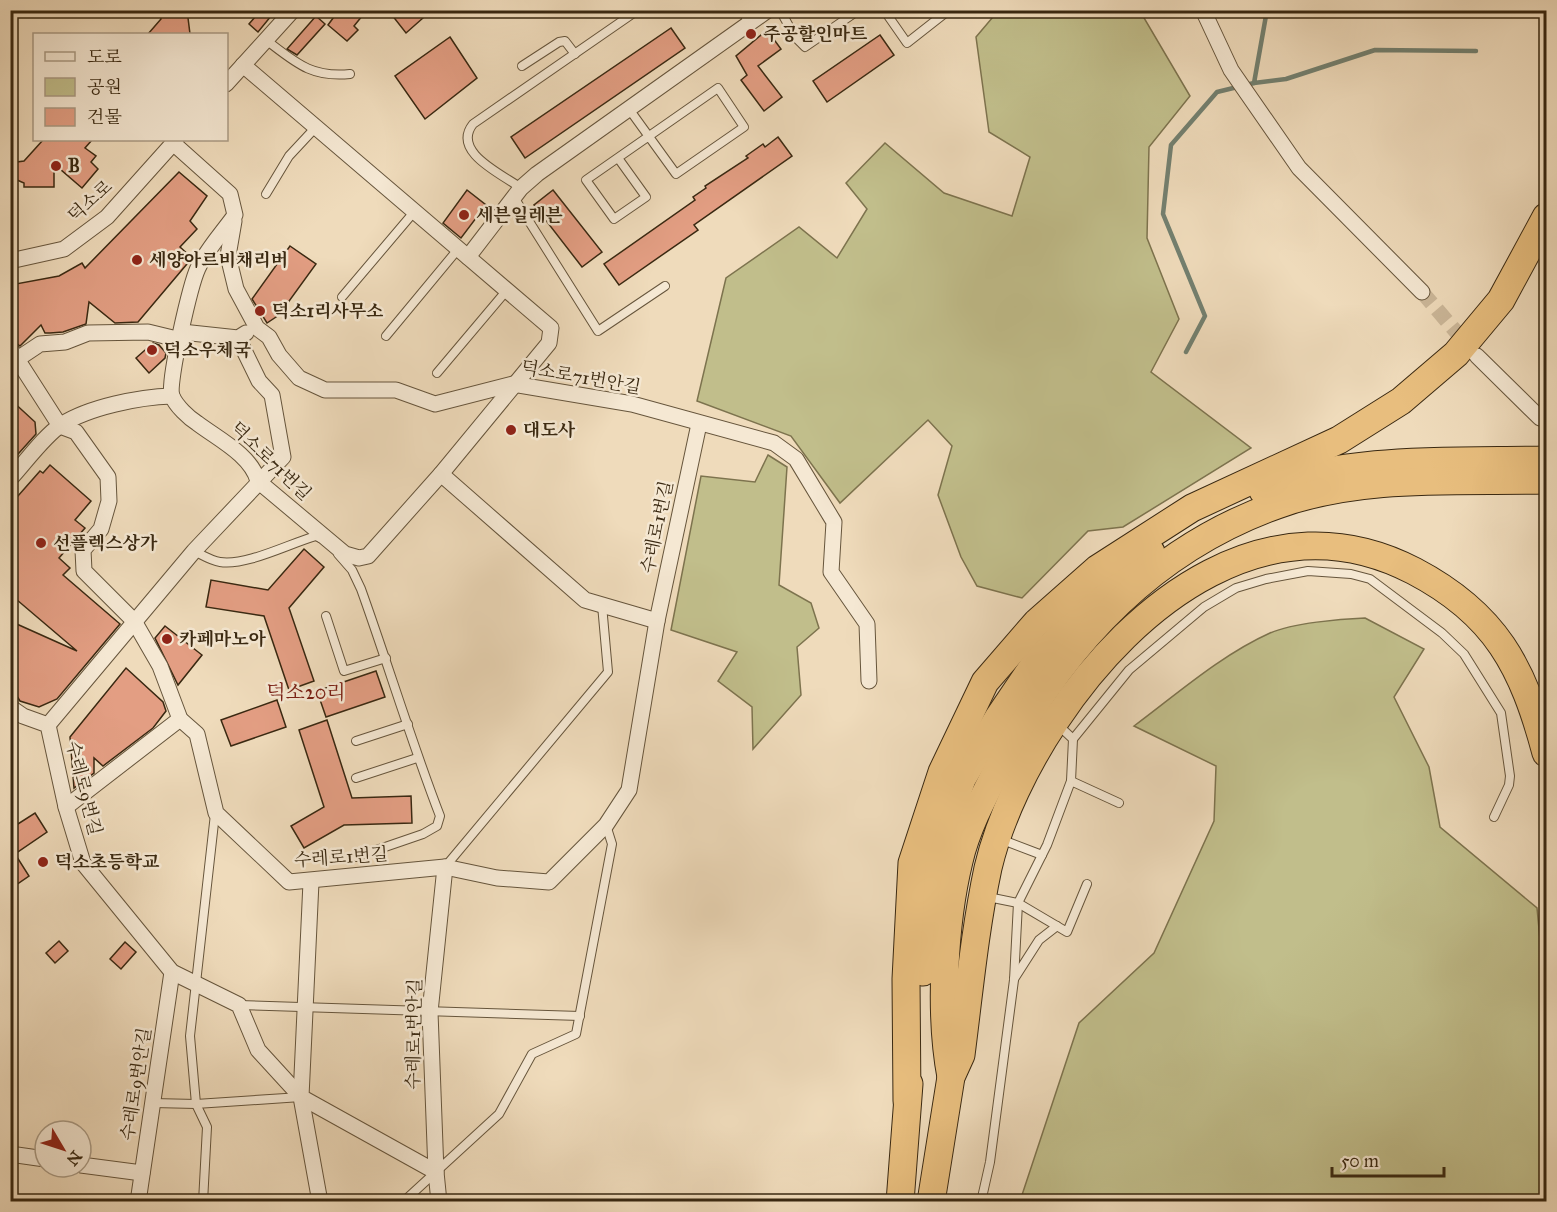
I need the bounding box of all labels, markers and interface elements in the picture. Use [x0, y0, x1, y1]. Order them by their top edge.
place label: 주공할인마트 [763, 23, 868, 45]
marker: 주공할인마트 [744, 27, 758, 41]
legend [33, 33, 228, 141]
text: 도로 [87, 46, 122, 68]
text: 공원 [87, 76, 122, 98]
text: 건물 [87, 106, 122, 128]
place label: B [68, 155, 80, 177]
marker: B [49, 159, 63, 173]
street label: 덕소로 [63, 175, 117, 227]
place label: 세븐일레븐 [476, 204, 563, 226]
marker: 세븐일레븐 [457, 208, 471, 222]
place label: 세양아르비채리버 [149, 249, 288, 271]
marker: 세양아르비채리버 [130, 253, 144, 267]
place label: 덕소1리사무소 [272, 300, 384, 322]
marker: 덕소1리사무소 [253, 304, 267, 318]
place label: 덕소우체국 [164, 339, 252, 361]
marker: 덕소우체국 [145, 343, 159, 357]
street label: 덕소로71번안길 [519, 356, 643, 398]
street label: 덕소로71번길 [226, 417, 316, 505]
place label: 대도사 [523, 419, 576, 441]
marker: 대도사 [504, 423, 518, 437]
street label: 수레로1번길 [636, 479, 678, 575]
place label: 선플렉스상가 [53, 532, 158, 554]
marker: 선플렉스상가 [34, 536, 48, 550]
place label: 카페마노아 [179, 628, 267, 650]
marker: 카페마노아 [160, 632, 174, 646]
district label: 덕소20리 [266, 680, 346, 704]
street label: 수레로9번길 [62, 738, 106, 838]
street label: 수레로1번길 [293, 843, 389, 871]
place label: 덕소초등학교 [55, 851, 160, 873]
marker: 덕소초등학교 [36, 855, 50, 869]
street label: 수레로1번안길 [402, 978, 426, 1090]
street label: 수레로9번안길 [116, 1026, 156, 1142]
north arrow [33, 1119, 93, 1179]
scale bar [1332, 1140, 1444, 1178]
text: N [62, 1147, 86, 1170]
text: 50 m [1341, 1150, 1379, 1172]

